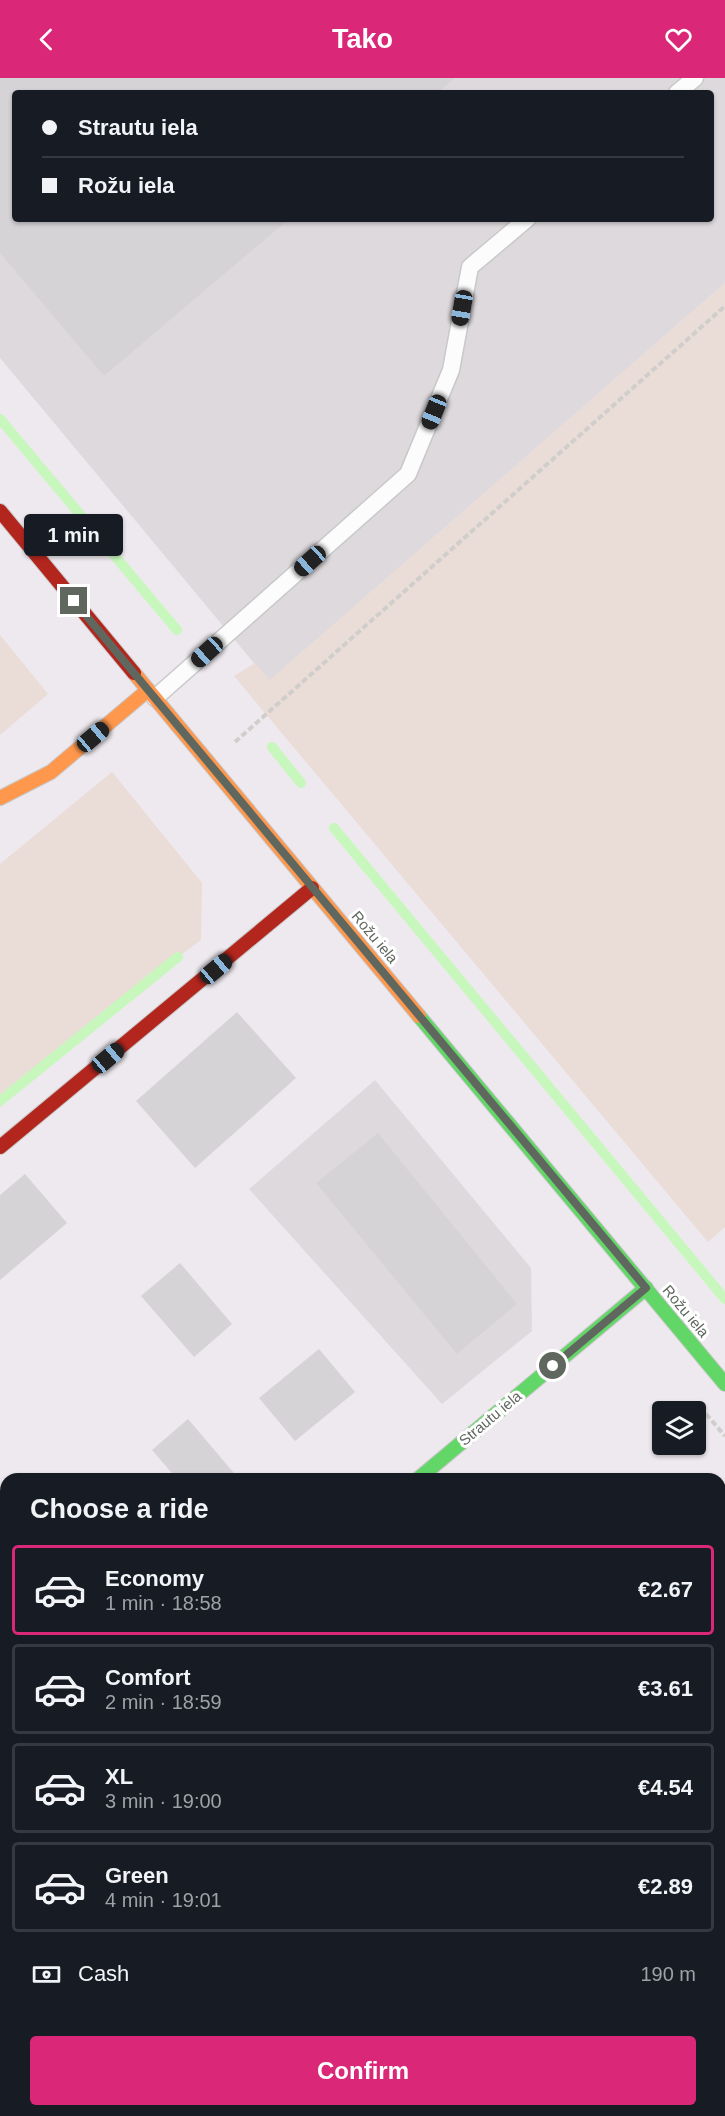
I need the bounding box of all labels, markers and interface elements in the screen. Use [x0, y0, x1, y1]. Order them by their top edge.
icon: back [30, 23, 63, 56]
icon: heart [662, 23, 695, 56]
text: Tako [332, 24, 393, 54]
text: Strautu iela [78, 115, 198, 140]
text: Rožu iela [78, 173, 175, 198]
car [450, 289, 474, 327]
car [419, 392, 449, 432]
callout: 1 min [25, 514, 124, 556]
text: 1 min [47, 524, 100, 546]
car [291, 542, 329, 580]
route end [60, 587, 87, 614]
car [188, 633, 226, 671]
car [73, 719, 113, 755]
street label: Rožu iela [348, 908, 402, 967]
car [196, 951, 236, 987]
car [88, 1040, 128, 1076]
street label: Rožu iela [659, 1282, 713, 1341]
route start [539, 1352, 566, 1379]
street label: Strautu iela [455, 1387, 525, 1449]
map controls [652, 1401, 706, 1455]
button: layers [652, 1401, 706, 1455]
text: Choose a ride [30, 1494, 209, 1524]
icon: car [33, 1563, 87, 1617]
text: Economy [105, 1566, 204, 1591]
text: €2.67 [638, 1577, 693, 1602]
text: 1 min · 18:58 [105, 1592, 222, 1614]
icon: car [33, 1662, 87, 1716]
text: Comfort [105, 1665, 191, 1690]
text: €3.61 [638, 1676, 693, 1701]
text: 2 min · 18:59 [105, 1691, 222, 1713]
icon: car [33, 1761, 87, 1815]
text: XL [105, 1764, 133, 1789]
text: €4.54 [638, 1775, 693, 1800]
text: 3 min · 19:00 [105, 1790, 222, 1812]
icon: car [33, 1860, 87, 1914]
text: Green [105, 1863, 169, 1888]
text: €2.89 [638, 1874, 693, 1899]
text: 4 min · 19:01 [105, 1889, 222, 1911]
icon: cash [30, 1958, 63, 1991]
text: Cash [78, 1961, 129, 1986]
text: 190 m [640, 1963, 696, 1985]
button: Confirm [30, 2036, 696, 2105]

